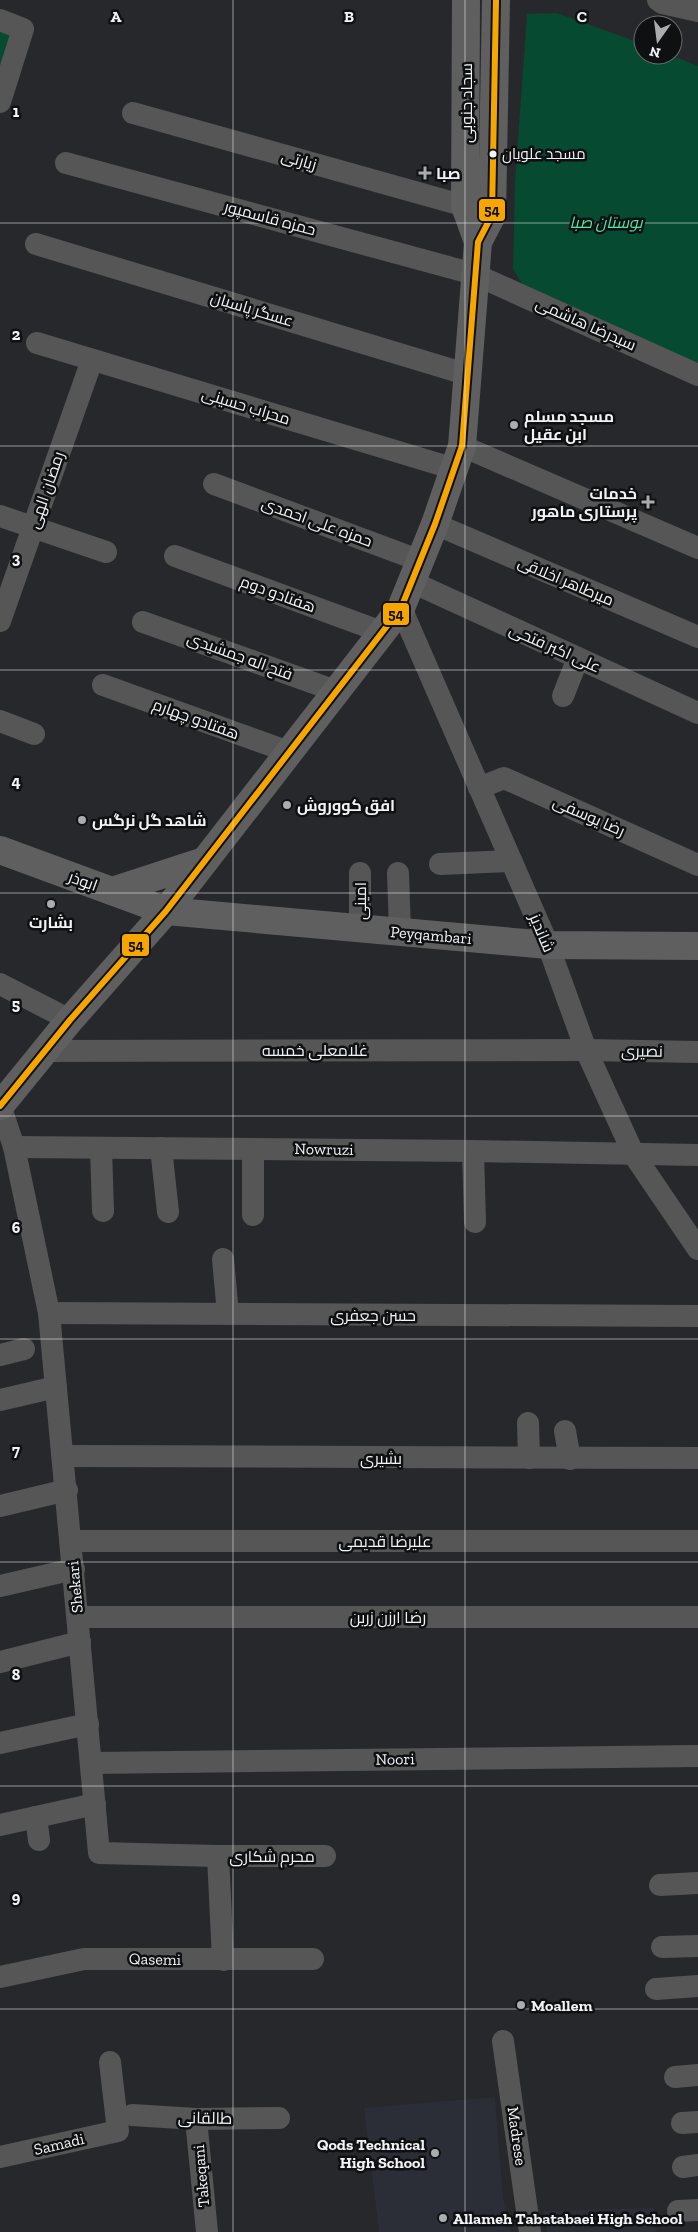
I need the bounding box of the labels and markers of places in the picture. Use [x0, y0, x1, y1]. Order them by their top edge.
place label: مسجد علویان [502, 145, 586, 164]
marker: مسجد علویان [488, 149, 498, 159]
place label: صبا [436, 164, 460, 183]
marker: صبا [418, 166, 432, 180]
place label: مسجد مسلم ابن عقیل [524, 407, 614, 444]
marker: مسجد مسلم ابن عقیل [508, 419, 520, 431]
place label: خدمات پرستاری ماهور [531, 484, 637, 523]
marker: خدمات پرستاری ماهور [641, 495, 655, 509]
place label: افق کووروش [297, 796, 395, 815]
marker: افق کووروش [281, 799, 293, 811]
place label: شاهد گل نرگس [92, 811, 207, 830]
marker: شاهد گل نرگس [76, 814, 88, 826]
marker: بشارت [45, 898, 57, 910]
place label: بشارت [29, 913, 73, 932]
place label: Moallem [531, 1996, 592, 2015]
marker: Moallem [515, 1999, 527, 2011]
place label: Qods Technical High School [317, 2135, 425, 2172]
marker: Qods Technical High School [429, 2147, 441, 2159]
place label: Allameh Tabatabaei High School [453, 2209, 683, 2228]
marker: Allameh Tabatabaei High School [437, 2212, 449, 2224]

